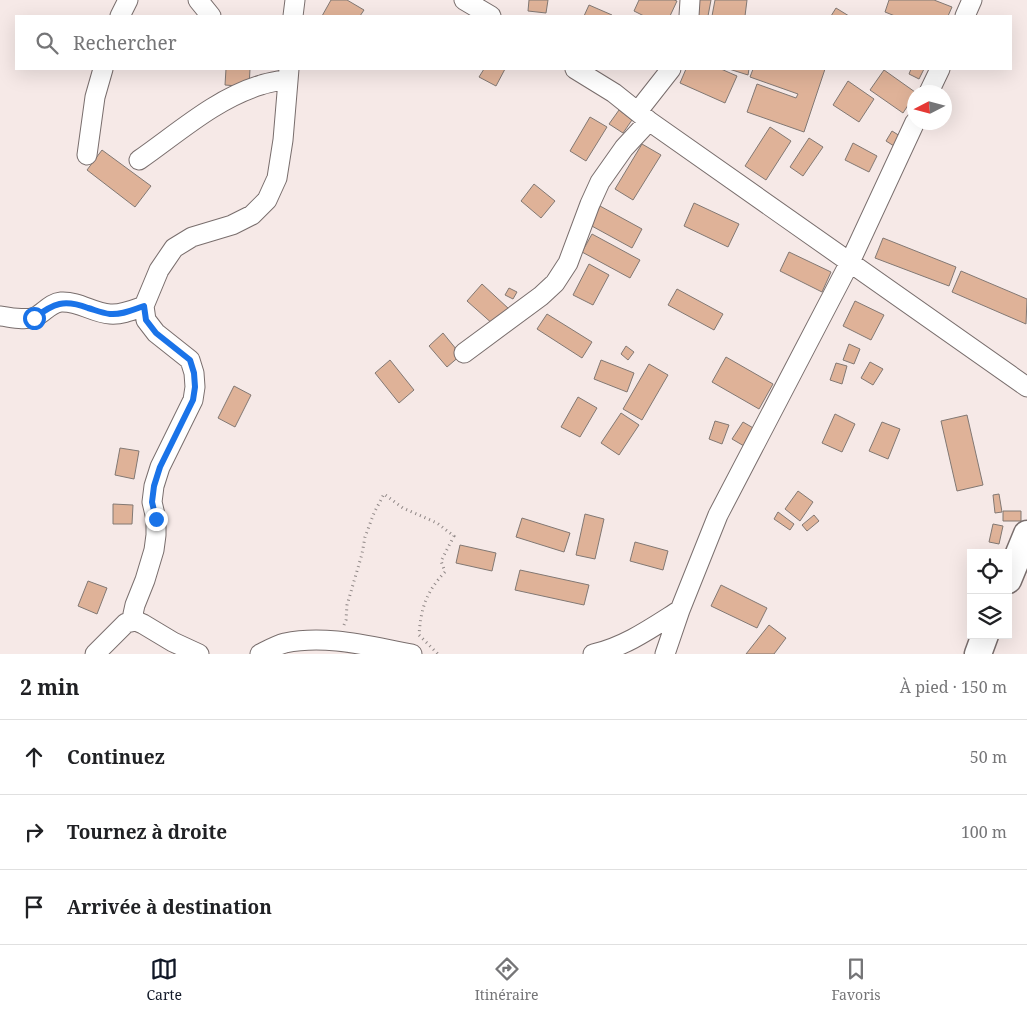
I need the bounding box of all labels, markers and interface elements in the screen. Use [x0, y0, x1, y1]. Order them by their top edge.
search box [15, 15, 1012, 70]
icon: search [33, 29, 61, 57]
text: Rechercher [73, 30, 177, 56]
north arrow [907, 85, 952, 130]
route start [23, 307, 46, 330]
route end [145, 508, 168, 531]
map controls [967, 549, 1012, 639]
button: locate [967, 549, 1012, 594]
button: layers [967, 594, 1012, 639]
text: 2 min [20, 673, 79, 701]
text: À pied · 150 m [900, 676, 1007, 698]
icon: ahead [20, 743, 48, 771]
text: Continuez [67, 744, 165, 770]
text: 50 m [970, 746, 1007, 768]
icon: right [20, 818, 48, 846]
text: Tournez à droite [67, 819, 227, 845]
text: 100 m [961, 821, 1007, 843]
icon: arrive [20, 893, 48, 921]
text: Arrivée à destination [67, 894, 272, 920]
tab: Carte [146, 955, 182, 1004]
tab: Itinéraire [475, 955, 539, 1004]
tab: Favoris [831, 955, 881, 1004]

